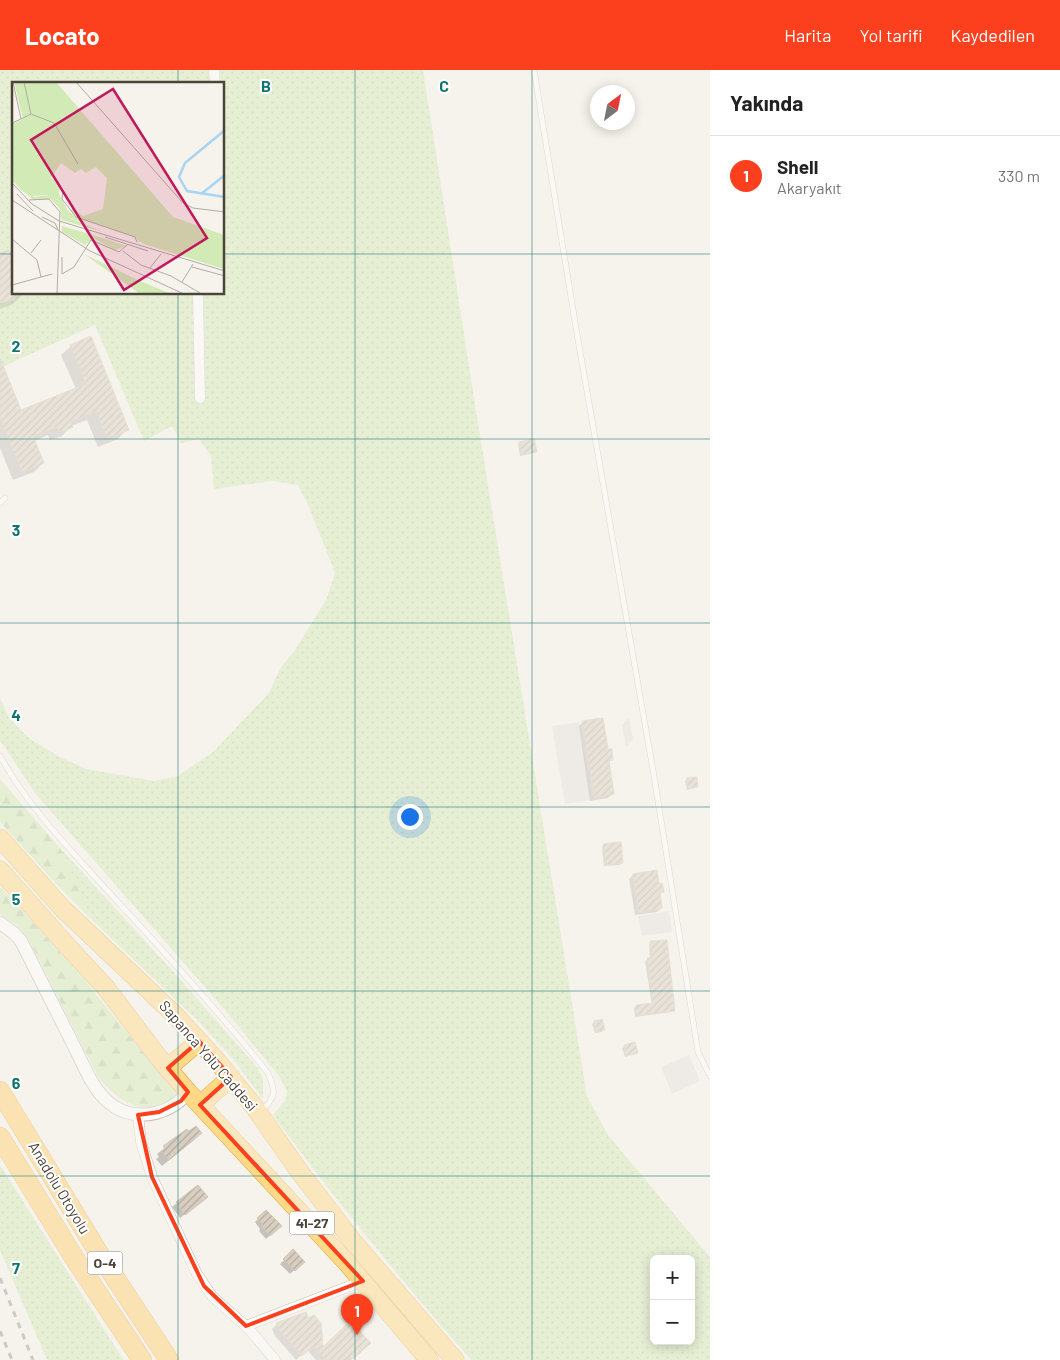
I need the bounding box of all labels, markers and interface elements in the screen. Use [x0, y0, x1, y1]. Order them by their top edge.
text: Locato [25, 21, 100, 50]
text: Harita [784, 24, 831, 46]
text: Yol tarifi [859, 24, 922, 46]
text: Kaydedilen [950, 24, 1035, 46]
text: B [261, 76, 271, 95]
text: C [439, 76, 449, 95]
inset map [12, 82, 225, 295]
north arrow [590, 85, 635, 130]
text: Yakında [730, 90, 803, 115]
text: Shell [777, 155, 818, 178]
text: 1 [743, 166, 749, 185]
text: 330 m [998, 166, 1040, 185]
text: Akaryakıt [777, 178, 842, 197]
text: 2 [12, 336, 21, 355]
text: 3 [12, 520, 20, 539]
text: 4 [11, 705, 21, 724]
your location [397, 804, 423, 830]
text: 5 [12, 889, 21, 908]
street label: Sapanca Yolu Caddesi [156, 996, 262, 1114]
text: 6 [12, 1073, 21, 1092]
street label: Anadolu Otoyolu [25, 1138, 94, 1237]
road number: 41-27 [290, 1212, 334, 1234]
road number: O-4 [88, 1252, 122, 1274]
map controls [650, 1255, 695, 1345]
button: + [650, 1255, 695, 1300]
text: 7 [12, 1258, 20, 1277]
pin: 1 [341, 1294, 373, 1335]
button: − [650, 1300, 695, 1345]

